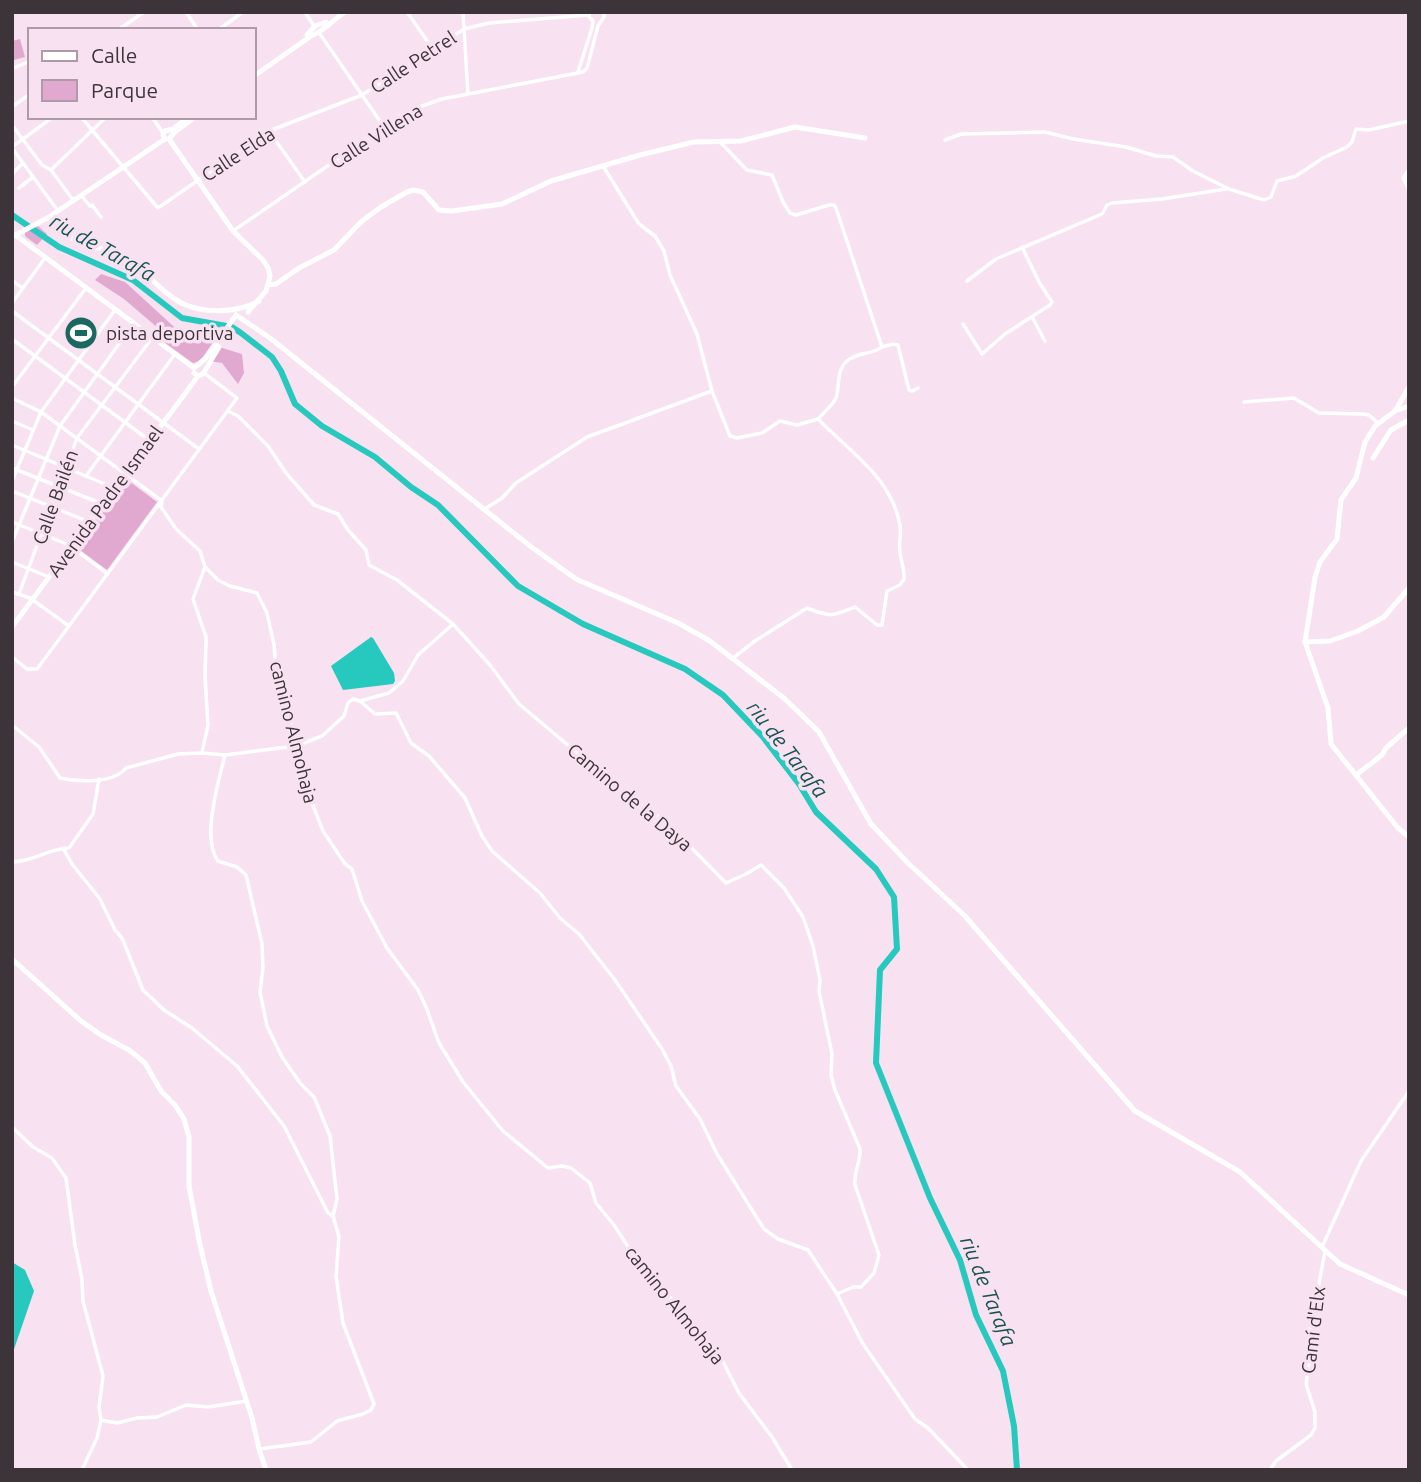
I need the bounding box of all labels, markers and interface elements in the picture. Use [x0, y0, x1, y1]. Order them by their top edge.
street label: Calle Petrel [366, 26, 460, 98]
legend [28, 28, 256, 119]
text: Calle [91, 43, 137, 67]
text: Parque [91, 78, 158, 102]
street label: Calle Villena [326, 99, 426, 173]
street label: Calle Elda [197, 122, 279, 186]
water label: riu de Tarafa [46, 208, 160, 286]
sports icon: pista deportiva [62, 314, 100, 352]
place label: pista deportiva [106, 322, 234, 344]
street label: Avenida Padre Ismael [43, 421, 167, 581]
street label: Calle Bailén [28, 447, 82, 547]
street label: camino Almohaja [266, 659, 322, 805]
water label: riu de Tarafa [743, 696, 833, 802]
street label: Camino de la Daya [563, 738, 697, 856]
water label: riu de Tarafa [956, 1233, 1022, 1349]
street label: camino Almohaja [621, 1241, 729, 1369]
street label: Camí d'Elx [1297, 1285, 1329, 1375]

